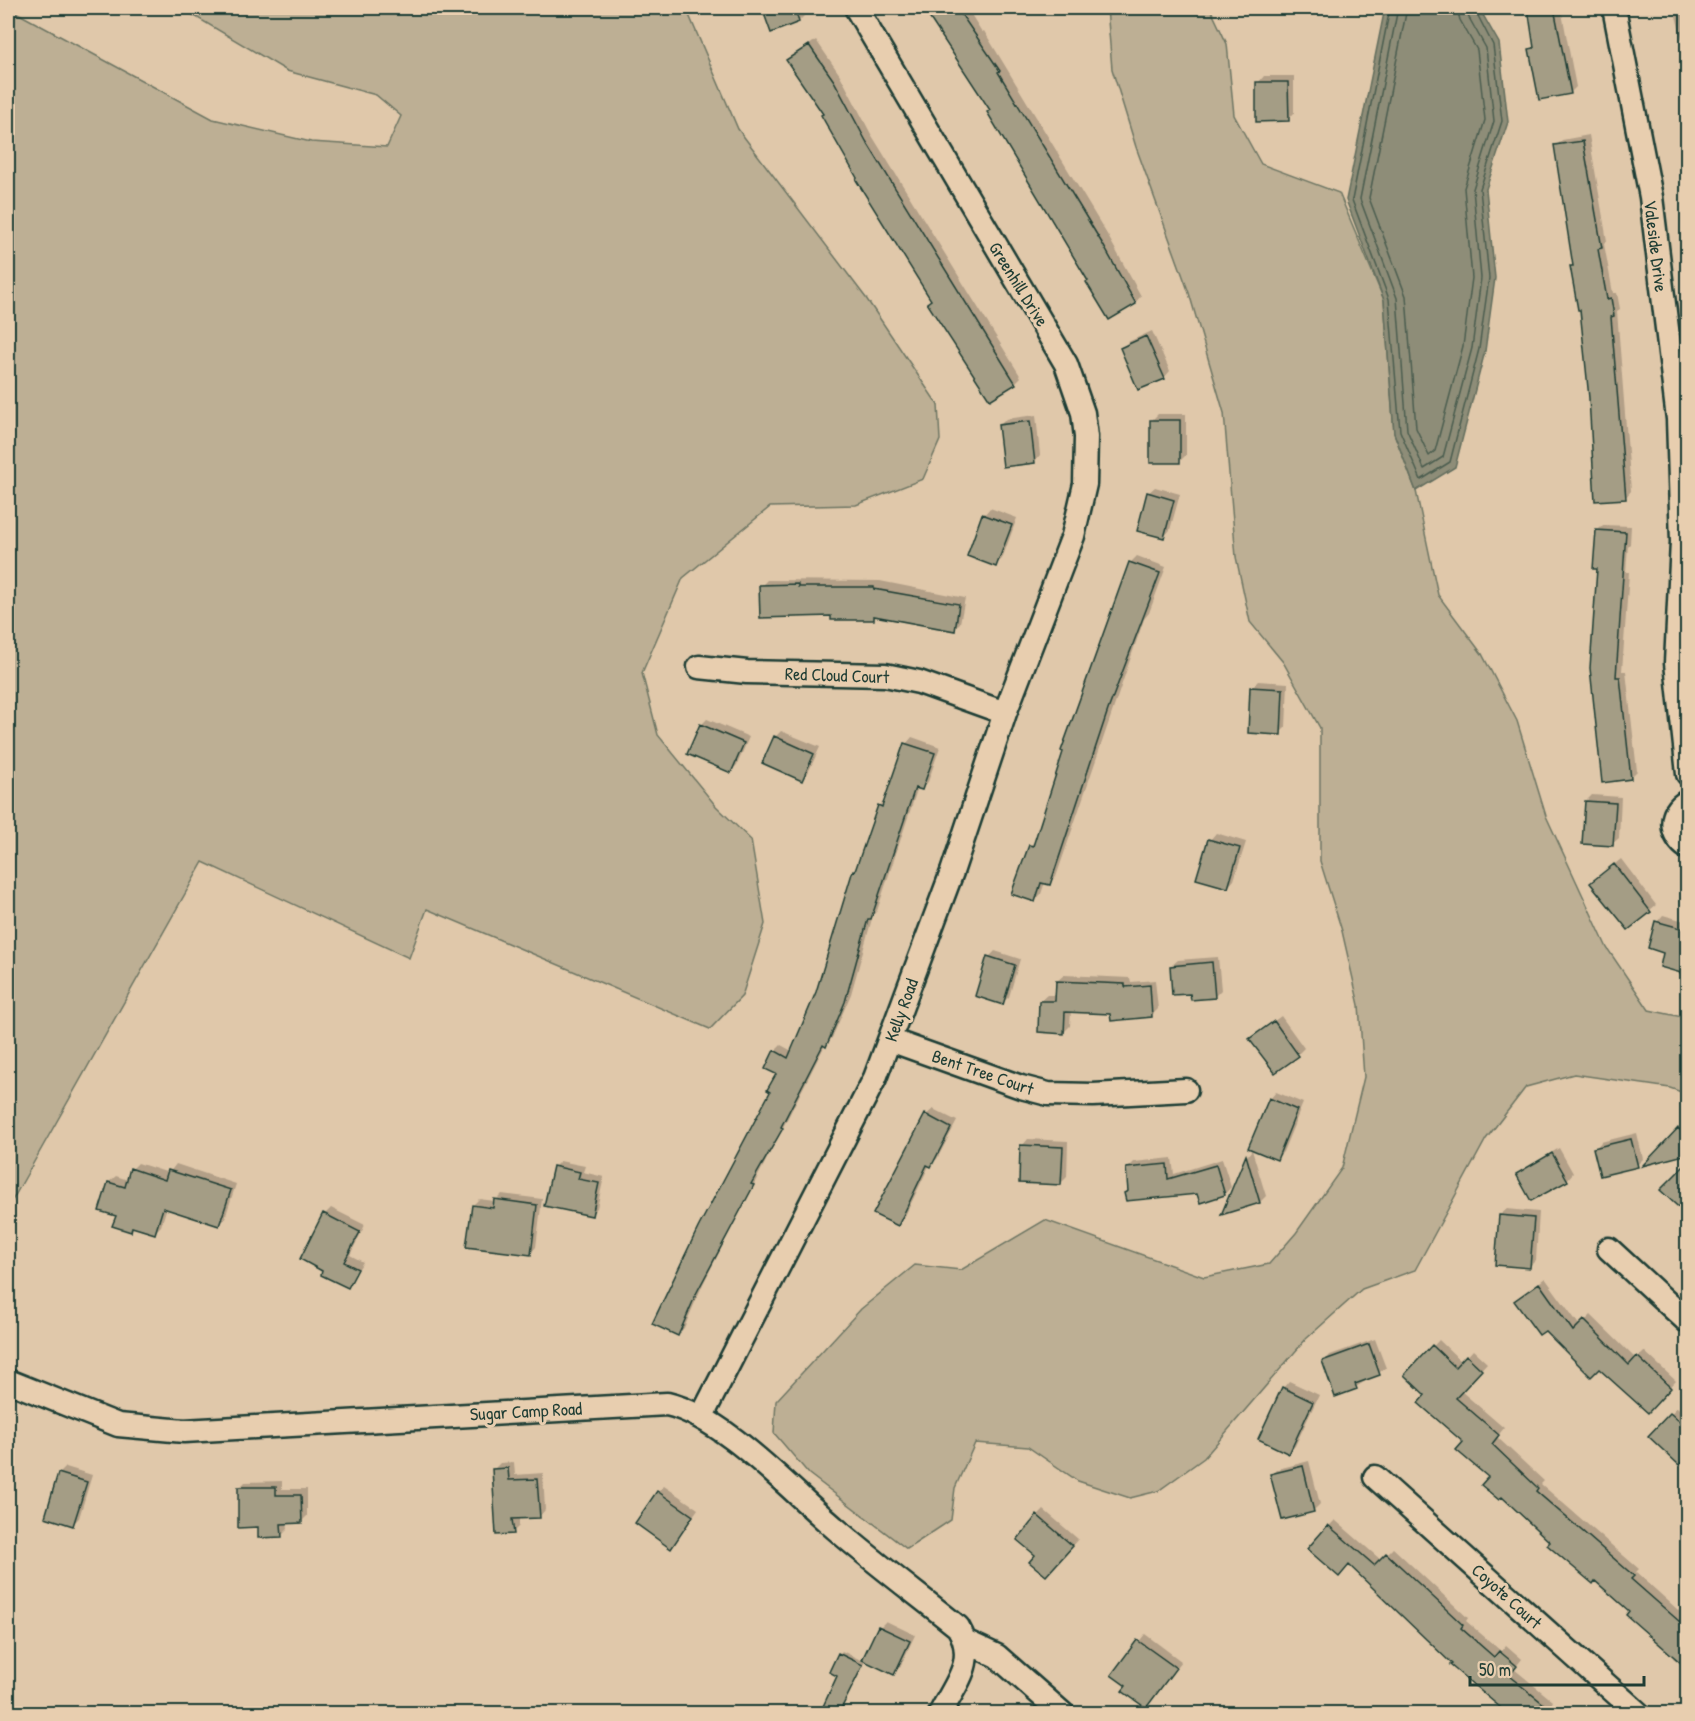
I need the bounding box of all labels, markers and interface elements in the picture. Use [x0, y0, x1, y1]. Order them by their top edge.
street label: Valeside Drive [1638, 199, 1674, 293]
street label: Greenhill Drive [983, 237, 1055, 331]
street label: Red Cloud Court [784, 661, 890, 689]
street label: Kelly Road [878, 975, 924, 1045]
street label: Bent Tree Court [929, 1043, 1038, 1101]
street label: Sugar Camp Road [469, 1396, 583, 1426]
street label: Coyote Court [1466, 1558, 1548, 1635]
scale bar [1470, 1649, 1644, 1687]
text: 50 m [1479, 1657, 1511, 1682]

